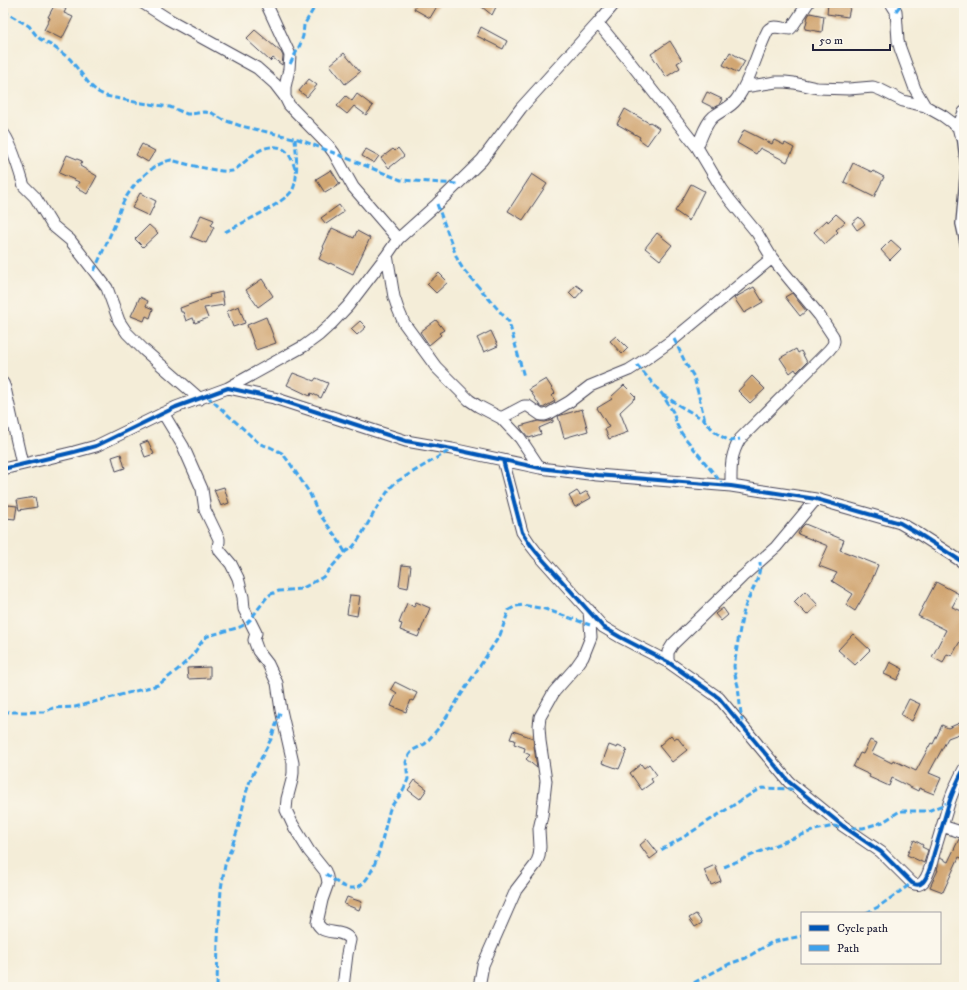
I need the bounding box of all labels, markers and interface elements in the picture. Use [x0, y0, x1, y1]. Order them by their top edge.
scale bar [813, 26, 890, 52]
text: 50 m [819, 33, 843, 48]
legend [801, 912, 941, 964]
text: Cycle path [837, 921, 889, 936]
text: Path [837, 941, 860, 956]

